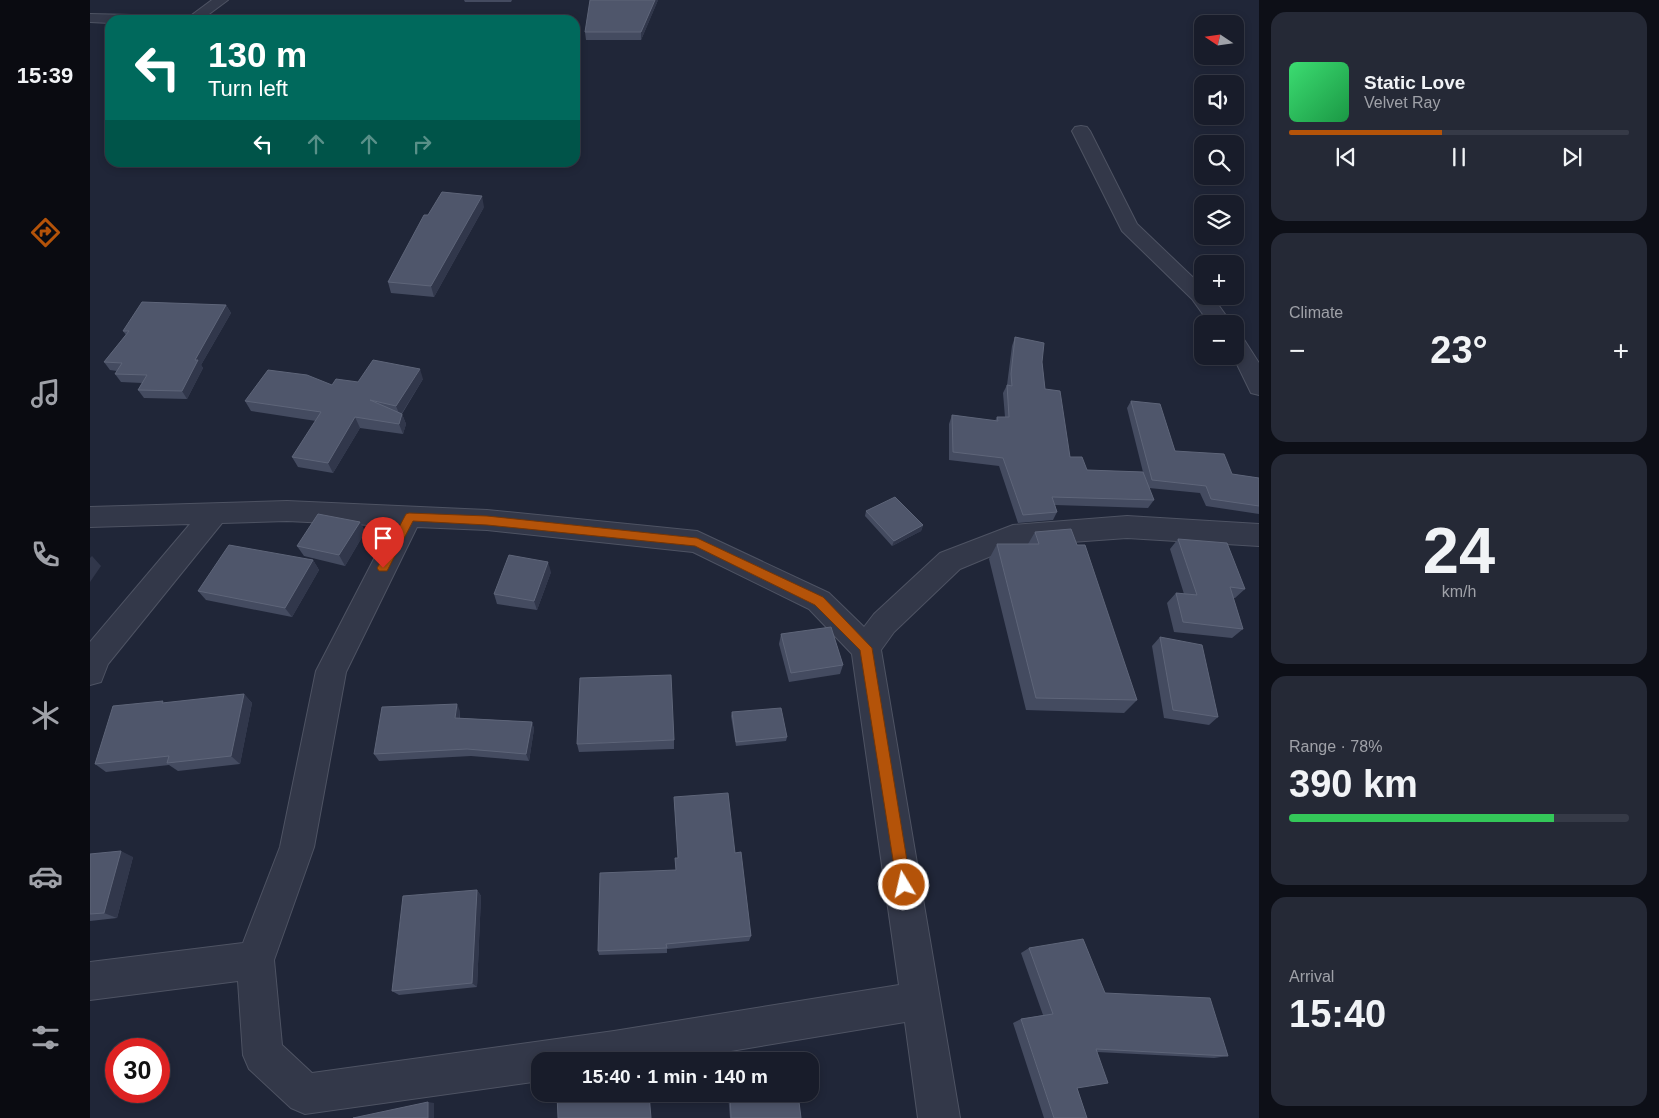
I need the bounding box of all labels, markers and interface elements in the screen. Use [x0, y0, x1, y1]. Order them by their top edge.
north arrow [1194, 15, 1244, 65]
map controls [1194, 15, 1244, 365]
icon: left [125, 35, 190, 100]
text: 130 m [208, 35, 307, 74]
text: 15:39 [17, 63, 73, 88]
text: Static Love [1364, 72, 1465, 93]
button: sound [1194, 75, 1244, 125]
text: Turn left [208, 76, 288, 101]
text: Velvet Ray [1364, 94, 1440, 111]
icon: left [249, 130, 277, 158]
icon: ahead [302, 130, 330, 158]
icon: ahead [355, 130, 383, 158]
icon: right [408, 130, 436, 158]
button: search [1194, 135, 1244, 185]
icon: previous [1332, 143, 1360, 171]
icon: pause [1445, 143, 1473, 171]
icon: next [1558, 143, 1586, 171]
button: layers [1194, 195, 1244, 245]
icon: directions [28, 215, 63, 250]
button: + [1194, 255, 1244, 305]
text: Climate [1289, 304, 1343, 321]
button: − [1194, 315, 1244, 365]
text: 23° [1430, 329, 1488, 371]
text: − [1289, 335, 1305, 366]
text: + [1613, 335, 1629, 366]
icon: music [28, 376, 63, 411]
text: 24 [1423, 514, 1495, 587]
pin [362, 517, 404, 568]
icon: arrive [369, 524, 397, 552]
icon: phone [28, 537, 63, 572]
text: km/h [1442, 583, 1476, 600]
icon: climate [28, 698, 63, 733]
text: Range · 78% [1289, 738, 1382, 755]
text: 390 km [1289, 763, 1418, 805]
position arrow [877, 858, 929, 910]
icon: car [28, 859, 63, 894]
text: Arrival [1289, 968, 1334, 985]
text: 15:40 [1289, 993, 1386, 1035]
icon: filters [28, 1020, 63, 1055]
speed limit sign: 30 [105, 1038, 170, 1103]
text: 15:40 · 1 min · 140 m [582, 1066, 768, 1087]

